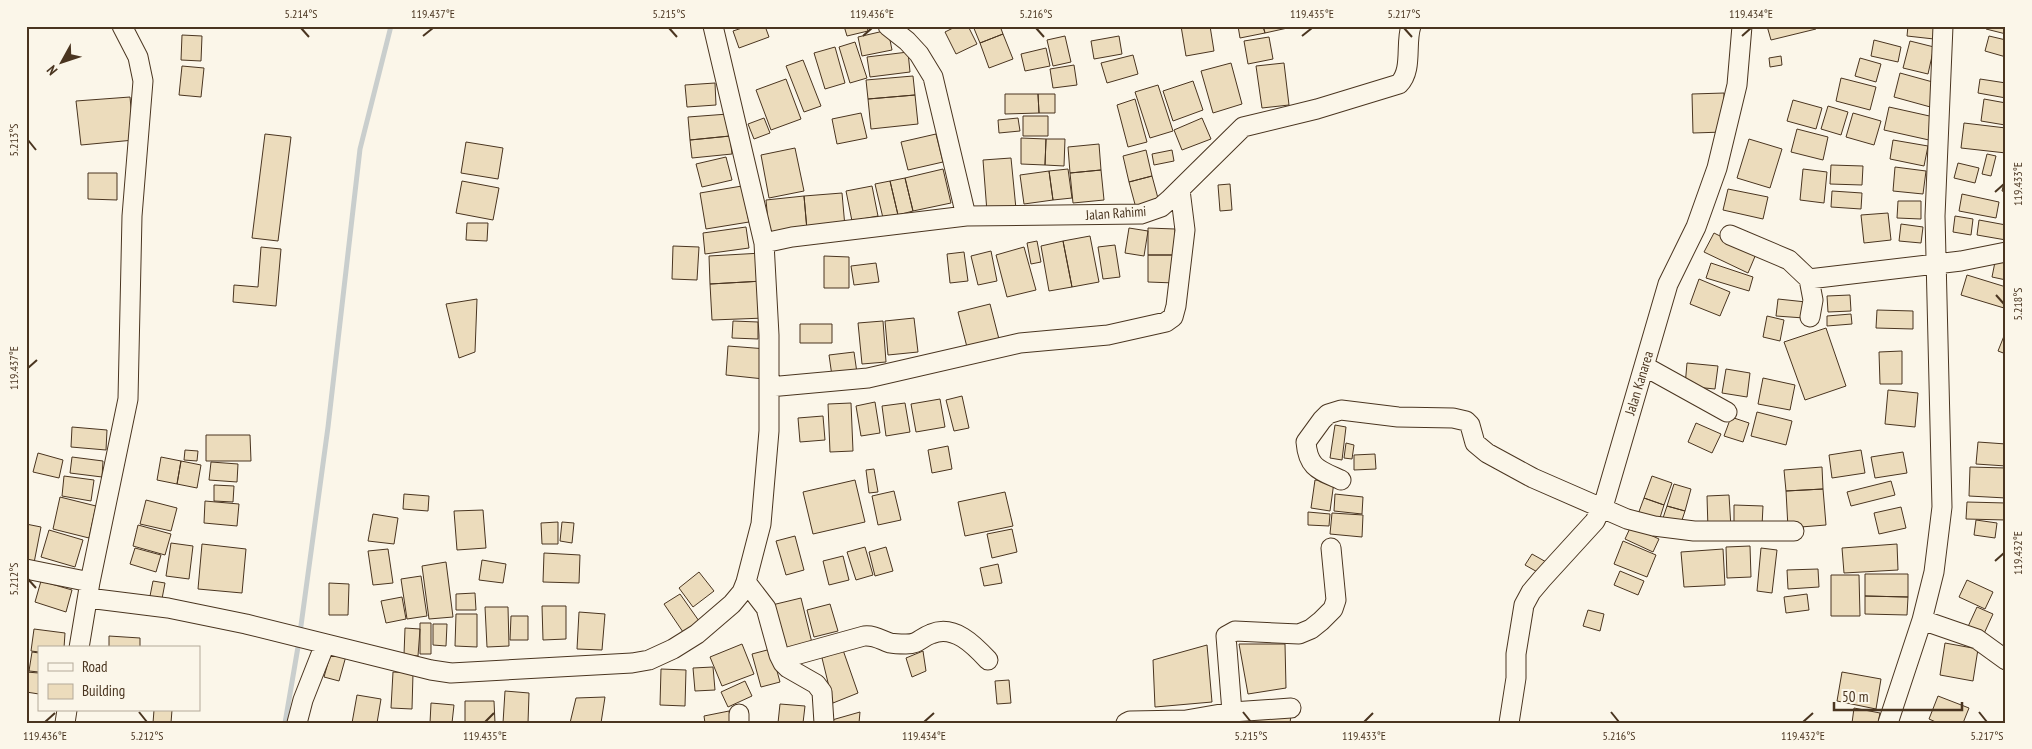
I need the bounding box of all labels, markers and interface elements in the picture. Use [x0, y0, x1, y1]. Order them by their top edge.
text: 5.214°S [285, 6, 317, 21]
text: 119.437°E [411, 6, 455, 21]
text: 5.215°S [653, 6, 685, 21]
text: 119.436°E [850, 6, 894, 21]
text: 5.216°S [1020, 6, 1052, 21]
text: 119.435°E [1290, 6, 1334, 21]
text: 5.217°S [1388, 6, 1420, 21]
text: 119.434°E [1729, 6, 1773, 21]
north arrow [38, 38, 88, 88]
text: N [43, 62, 61, 79]
text: 5.213°S [6, 124, 21, 156]
text: 119.433°E [2010, 162, 2025, 206]
street label: Jalan Rahimi [1084, 202, 1147, 224]
text: 5.218°S [2010, 288, 2025, 320]
text: 119.437°E [6, 346, 21, 390]
street label: Jalan Kanarea [1620, 349, 1657, 418]
text: 119.432°E [2010, 531, 2025, 575]
text: 5.212°S [6, 563, 21, 595]
legend [38, 646, 200, 712]
text: Road [82, 657, 108, 676]
scale bar [1834, 679, 1962, 711]
text: Building [82, 681, 125, 700]
text: 50 m [1842, 687, 1868, 706]
text: 119.436°E [23, 728, 67, 743]
text: 5.212°S [131, 728, 163, 743]
text: 119.435°E [463, 728, 507, 743]
text: 119.434°E [902, 728, 946, 743]
text: 5.215°S [1235, 728, 1267, 743]
text: 119.433°E [1342, 728, 1386, 743]
text: 5.216°S [1603, 728, 1635, 743]
text: 119.432°E [1781, 728, 1825, 743]
text: 5.217°S [1971, 728, 2003, 743]

